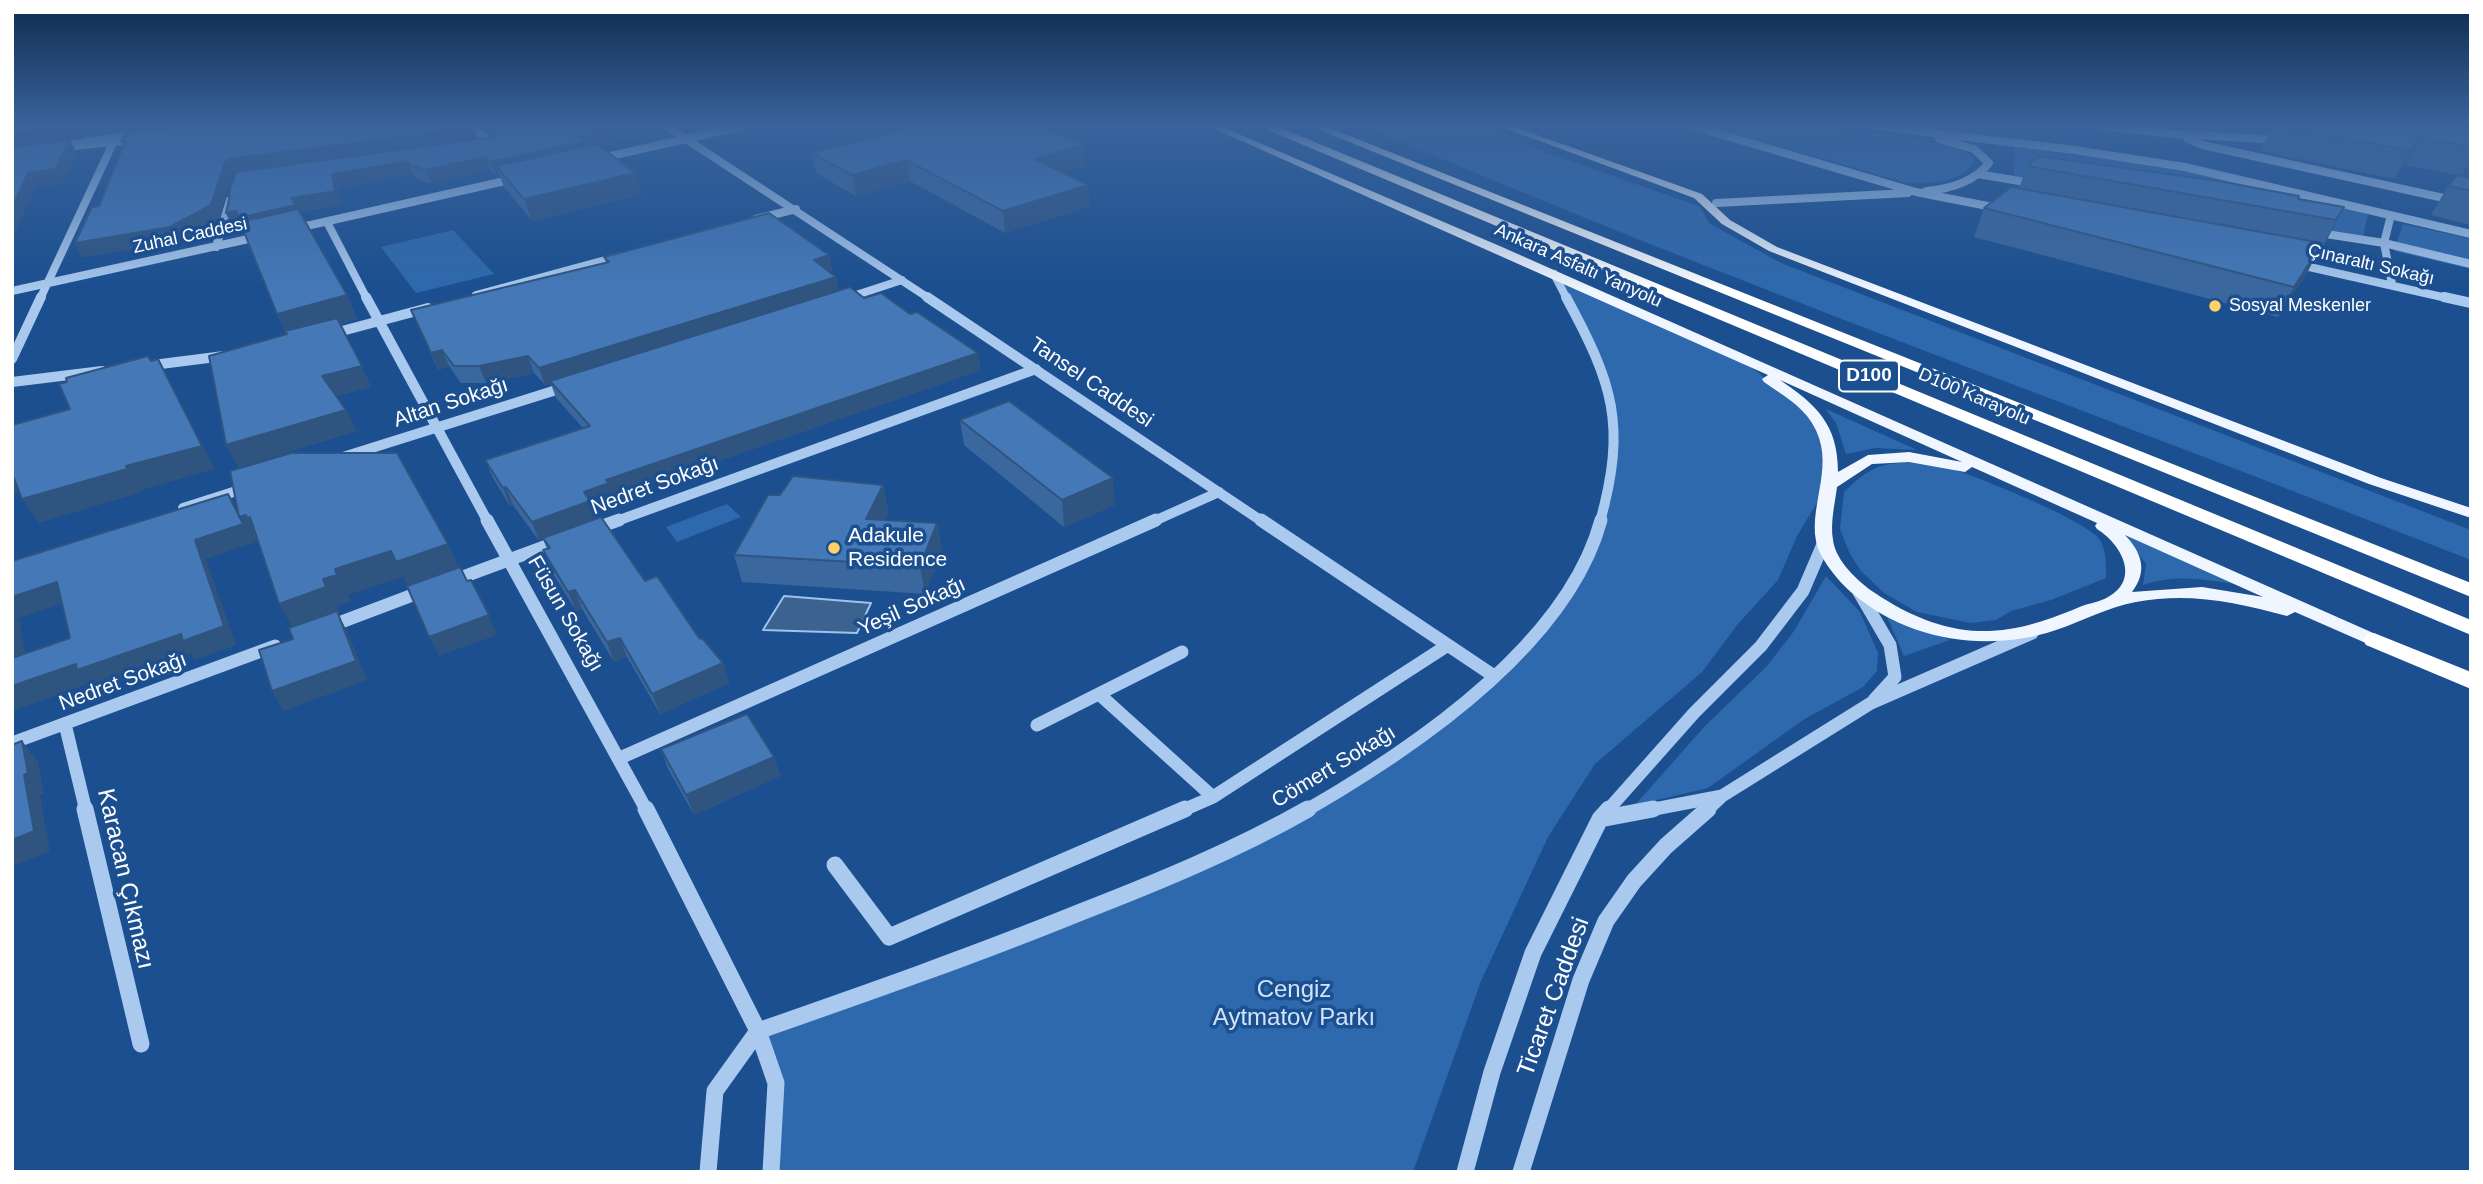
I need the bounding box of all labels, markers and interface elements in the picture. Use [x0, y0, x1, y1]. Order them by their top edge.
street label: Zuhal Caddesi [131, 213, 249, 259]
street label: Ankara Asfaltı Yanyolu [1491, 219, 1665, 313]
street label: Çınaraltı Sokağı [2306, 240, 2436, 290]
place label: Sosyal Meskenler [2229, 295, 2371, 317]
marker: Sosyal Meskenler [2207, 298, 2223, 314]
street label: Tansel Caddesi [1024, 332, 1158, 434]
road number: D100 [1839, 360, 1899, 392]
street label: D100 Karayolu [1915, 364, 2033, 430]
street label: Altan Sokağı [390, 373, 512, 433]
street label: Nedret Sokağı [588, 451, 722, 521]
place label: Adakule Residence [848, 523, 947, 573]
marker: Adakule Residence [826, 540, 842, 556]
street label: Füsun Sokağı [522, 552, 608, 676]
street label: Yeşil Sokağı [854, 572, 970, 642]
street label: Nedret Sokağı [56, 647, 190, 717]
street label: Cömert Sokağı [1267, 720, 1401, 814]
street label: Karacan Çıkmazı [90, 786, 160, 972]
street label: Ticaret Caddesi [1512, 914, 1596, 1080]
park label: Cengiz Aytmatov Parkı [1213, 976, 1375, 1032]

